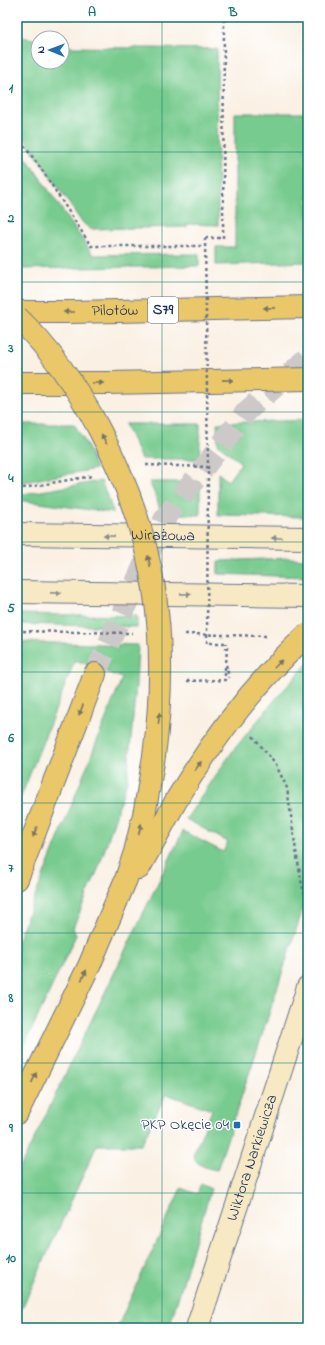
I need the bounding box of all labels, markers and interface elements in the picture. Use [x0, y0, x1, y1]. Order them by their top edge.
text: A [88, 3, 96, 22]
text: B [228, 3, 238, 22]
north arrow [30, 30, 70, 70]
text: N [33, 46, 49, 54]
text: 1 [9, 79, 14, 98]
text: 2 [7, 209, 15, 228]
road number: S79 [148, 297, 178, 323]
street label: Pilotów [92, 299, 138, 324]
one-way arrow [262, 305, 275, 311]
one-way arrow [62, 309, 75, 315]
text: 3 [7, 339, 14, 358]
one-way arrow [222, 377, 235, 383]
one-way arrow [92, 380, 105, 386]
one-way arrow [101, 433, 108, 445]
text: 4 [7, 469, 14, 488]
street label: Wirażowa [131, 524, 195, 548]
one-way arrow [102, 533, 115, 539]
one-way arrow [270, 535, 283, 541]
one-way arrow [146, 555, 152, 567]
one-way arrow [50, 589, 62, 596]
one-way arrow [180, 591, 193, 597]
text: 5 [7, 599, 15, 618]
one-way arrow [274, 659, 283, 669]
one-way arrow [77, 705, 83, 717]
one-way arrow [156, 712, 162, 724]
text: 6 [7, 729, 14, 748]
one-way arrow [194, 761, 202, 771]
one-way arrow [138, 823, 144, 836]
one-way arrow [31, 826, 37, 838]
text: 7 [8, 859, 14, 878]
one-way arrow [81, 969, 87, 981]
text: 8 [8, 989, 14, 1008]
one-way arrow [31, 1072, 37, 1084]
street label: Wiktora Narkiewicza [221, 1091, 284, 1224]
place label: PKP Okęcie 04 [141, 1113, 229, 1137]
text: 9 [8, 1119, 14, 1138]
marker: PKP Okęcie 04 [232, 1120, 242, 1130]
text: 10 [6, 1249, 16, 1268]

